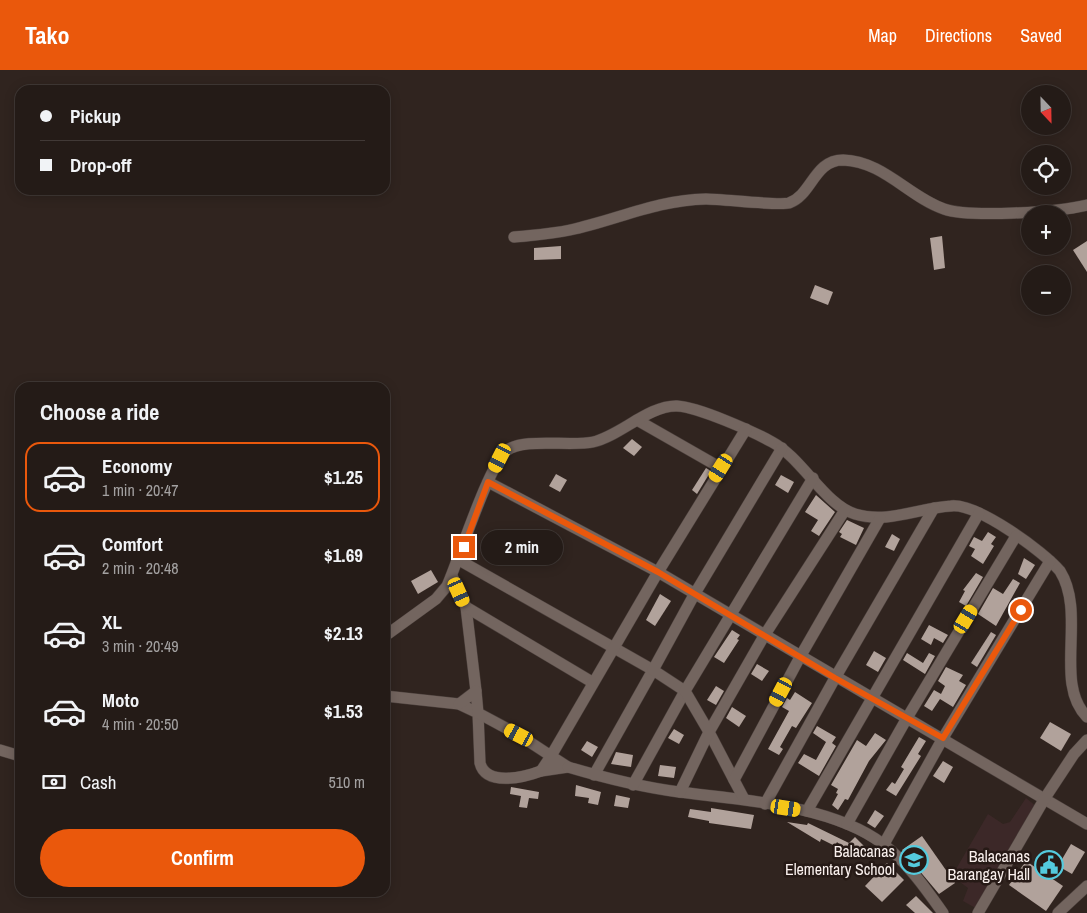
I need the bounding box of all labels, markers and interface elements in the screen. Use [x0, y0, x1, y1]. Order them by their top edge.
text: Tako [25, 19, 70, 51]
text: Map [868, 23, 897, 48]
text: Directions [925, 23, 992, 48]
text: Saved [1020, 23, 1062, 48]
north arrow [1021, 85, 1071, 135]
map controls [1021, 85, 1071, 315]
text: Pickup [70, 103, 121, 129]
button: locate [1021, 145, 1071, 195]
text: Drop-off [70, 152, 131, 178]
button: + [1021, 205, 1071, 255]
button: − [1021, 265, 1071, 315]
text: Choose a ride [40, 397, 159, 427]
car [486, 441, 513, 475]
car [706, 451, 735, 485]
text: Economy [102, 453, 172, 479]
icon: car [42, 455, 87, 500]
text: $1.25 [324, 464, 363, 490]
text: 1 min · 20:47 [102, 479, 179, 501]
callout: 2 min [482, 530, 564, 564]
text: Comfort [102, 531, 163, 557]
icon: car [42, 533, 87, 578]
route end [453, 536, 475, 558]
text: 2 min [505, 536, 539, 558]
text: $1.69 [324, 542, 363, 568]
text: 2 min · 20:48 [102, 557, 179, 579]
car [446, 575, 471, 609]
route start [1010, 599, 1032, 621]
car [951, 602, 980, 636]
text: XL [102, 609, 122, 635]
icon: car [42, 611, 87, 656]
text: $2.13 [324, 620, 363, 646]
text: 3 min · 20:49 [102, 635, 179, 657]
car [767, 675, 794, 709]
text: Moto [102, 687, 139, 713]
icon: car [42, 689, 87, 734]
text: $1.53 [324, 698, 363, 724]
text: 4 min · 20:50 [102, 713, 179, 735]
car [502, 721, 535, 749]
icon: cash [40, 768, 68, 796]
text: Cash [80, 769, 116, 795]
text: 510 m [329, 771, 365, 793]
car [770, 798, 801, 818]
button: Confirm [40, 829, 365, 887]
place label: Balacanas Elementary School [785, 840, 895, 880]
school or university icon: Balacanas Elementary School [899, 845, 929, 875]
place label: Balacanas Barangay Hall [948, 845, 1030, 885]
public building icon: Balacanas Barangay Hall [1034, 850, 1064, 880]

